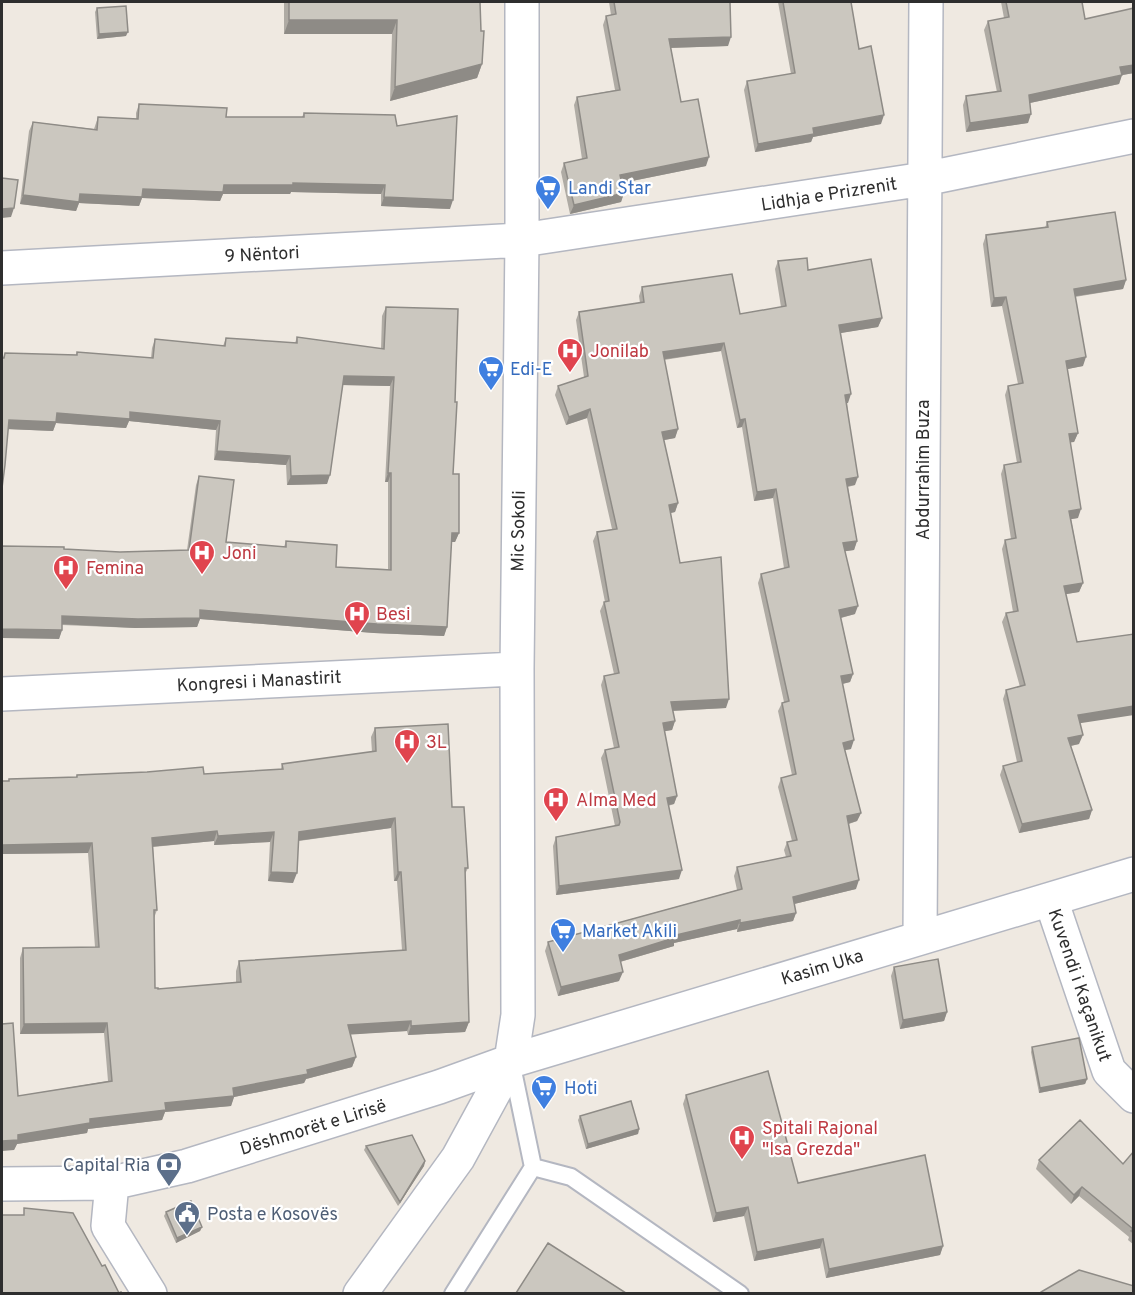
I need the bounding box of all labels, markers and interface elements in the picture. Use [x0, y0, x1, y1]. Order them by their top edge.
supermarket icon: Landi Star [533, 173, 563, 211]
street label: Lidhja e Prizrenit [760, 173, 899, 218]
place label: Landi Star [568, 178, 651, 201]
street label: 9 Nëntori [224, 242, 300, 269]
hospital icon: Jonilab [555, 336, 585, 374]
place label: Jonilab [590, 341, 649, 364]
supermarket icon: Edi-E [476, 354, 506, 392]
place label: Edi-E [510, 359, 553, 382]
street label: Abdurrahim Buza [913, 400, 936, 540]
street label: Mic Sokoli [507, 490, 532, 572]
hospital icon: Joni [187, 538, 217, 576]
place label: Joni [222, 543, 257, 566]
hospital icon: Femina [51, 553, 81, 591]
place label: Femina [86, 558, 144, 581]
hospital icon: Besi [342, 599, 372, 637]
place label: Besi [376, 604, 411, 627]
street label: Kongresi i Manastirit [176, 667, 342, 698]
hospital icon: 3L [392, 727, 422, 765]
place label: 3L [426, 732, 447, 755]
hospital icon: Alma Med [541, 785, 571, 823]
place label: Alma Med [576, 790, 657, 813]
street label: Kuvendi i Kaçanikut [1042, 906, 1116, 1065]
supermarket icon: Market Akili [548, 916, 578, 954]
place label: Market Akili [582, 921, 677, 944]
street label: Kasim Uka [779, 945, 866, 992]
supermarket icon: Hoti [529, 1073, 559, 1111]
place label: Hoti [564, 1078, 598, 1101]
street label: Dëshmorët e Lirisë [237, 1095, 390, 1162]
place label: Spitali Rajonal "Isa Grezda" [762, 1118, 878, 1162]
hospital icon: Spitali Rajonal "Isa Grezda" [727, 1123, 757, 1161]
bank icon: Capital Ria [154, 1150, 184, 1188]
place label: Capital Ria [63, 1155, 150, 1178]
public building icon: Posta e Kosovës [172, 1199, 202, 1237]
place label: Posta e Kosovës [207, 1204, 338, 1227]

